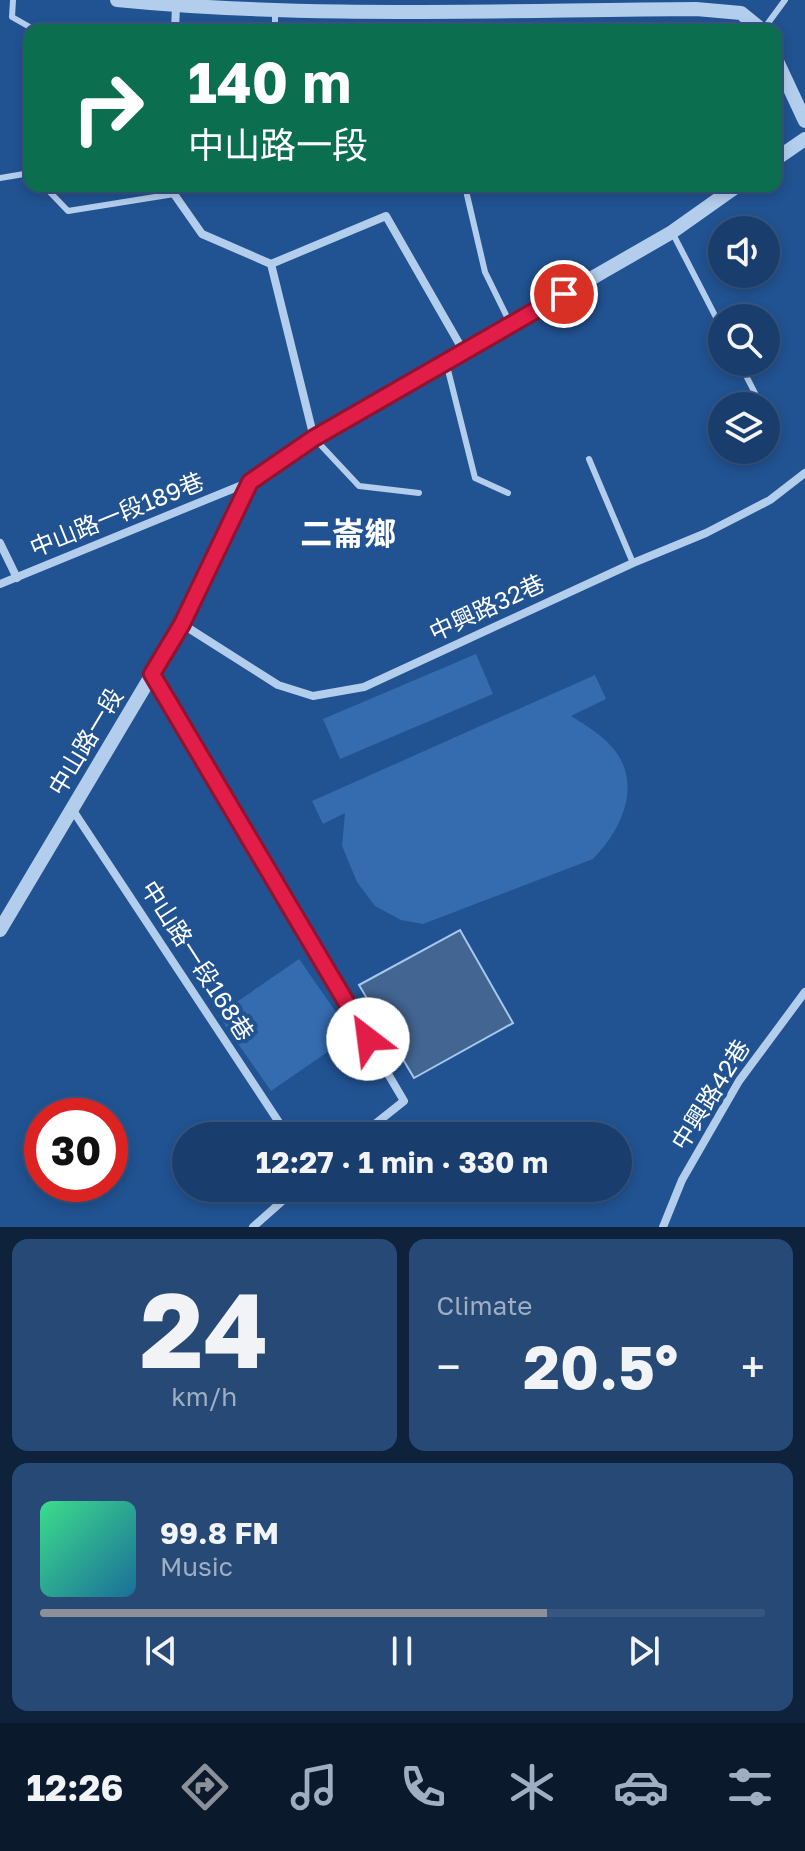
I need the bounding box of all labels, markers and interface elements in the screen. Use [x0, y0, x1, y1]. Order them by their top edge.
text: 140 m [188, 48, 351, 115]
icon: right [56, 56, 160, 160]
text: 中山路一段 [188, 123, 368, 166]
map controls [708, 216, 780, 464]
button: sound [708, 216, 780, 288]
pin [530, 260, 598, 328]
icon: arrive [542, 272, 586, 316]
button: search [708, 304, 780, 376]
button: layers [708, 392, 780, 464]
street label: 中山路一段189巷 [25, 466, 208, 562]
district label: 二崙鄉 [300, 514, 396, 552]
street label: 中興路32巷 [424, 567, 549, 646]
street label: 中山路一段 [41, 682, 128, 800]
street label: 中山路一段168巷 [136, 875, 261, 1046]
position arrow [326, 997, 410, 1081]
street label: 中興路42巷 [664, 1034, 755, 1155]
speed limit sign: 30 [24, 1098, 128, 1202]
text: 12:27 · 1 min · 330 m [256, 1144, 548, 1180]
text: 24 [140, 1266, 268, 1391]
text: Climate [437, 1290, 532, 1321]
text: 20.5° [523, 1330, 678, 1402]
text: − [437, 1340, 461, 1393]
text: + [741, 1340, 765, 1393]
text: km/h [171, 1381, 237, 1412]
text: 99.8 FM [160, 1515, 279, 1551]
text: Music [160, 1551, 233, 1582]
icon: previous [139, 1629, 183, 1673]
icon: pause [380, 1629, 424, 1673]
icon: next [622, 1629, 666, 1673]
icon: directions [177, 1759, 233, 1815]
icon: music [286, 1759, 342, 1815]
icon: phone [395, 1759, 451, 1815]
icon: climate [504, 1759, 560, 1815]
icon: car [613, 1759, 669, 1815]
icon: filters [722, 1759, 778, 1815]
text: 12:26 [27, 1766, 123, 1809]

